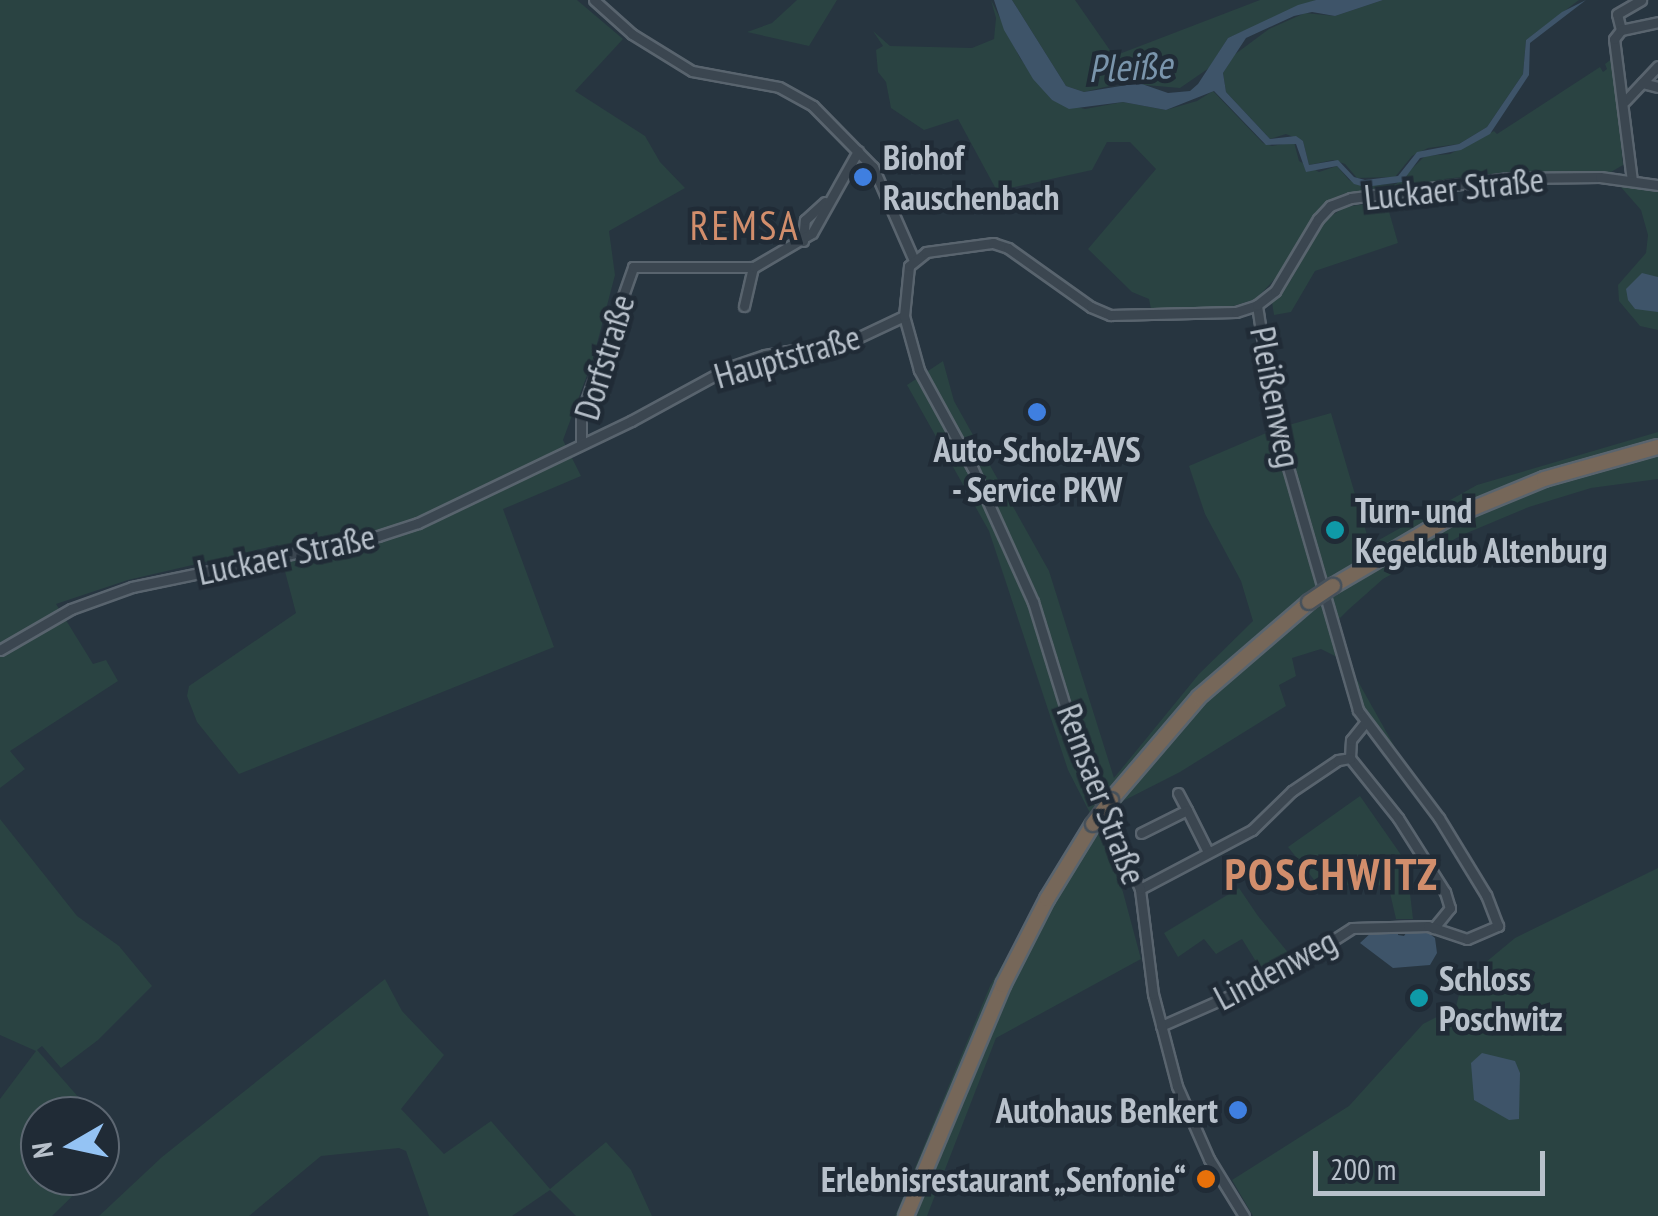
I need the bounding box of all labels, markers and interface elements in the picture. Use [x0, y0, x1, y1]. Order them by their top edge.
water label: Pleiße [1087, 41, 1173, 91]
place label: Biohof Rauschenbach [883, 136, 1060, 218]
street label: Luckaer Straße [1362, 158, 1546, 218]
marker: Biohof Rauschenbach [852, 166, 874, 188]
district label: REMSA [690, 201, 800, 249]
street label: Dorfstraße [565, 289, 643, 425]
street label: Hauptstraße [709, 315, 865, 397]
street label: Pleißenweg [1242, 323, 1310, 471]
marker: Auto-Scholz-AVS - Service PKW [1026, 401, 1048, 423]
place label: Auto-Scholz-AVS - Service PKW [933, 428, 1141, 510]
place label: Turn- und Kegelclub Altenburg [1355, 489, 1609, 571]
street label: Luckaer Straße [193, 515, 379, 593]
marker: Turn- und Kegelclub Altenburg [1324, 519, 1346, 541]
street label: Remsaer Straße [1048, 698, 1156, 890]
district label: POSCHWITZ [1224, 847, 1440, 901]
street label: Lindenweg [1207, 919, 1343, 1019]
place label: Schloss Poschwitz [1439, 957, 1563, 1039]
marker: Schloss Poschwitz [1408, 987, 1430, 1009]
place label: Autohaus Benkert [996, 1089, 1218, 1131]
north arrow [20, 1096, 120, 1196]
marker: Autohaus Benkert [1227, 1099, 1249, 1121]
scale bar [1318, 1131, 1550, 1193]
text: N [22, 1140, 61, 1161]
text: 200 m [1330, 1149, 1396, 1188]
place label: Erlebnisrestaurant „Senfonie“ [818, 1158, 1186, 1200]
marker: Erlebnisrestaurant „Senfonie“ [1195, 1168, 1217, 1190]

